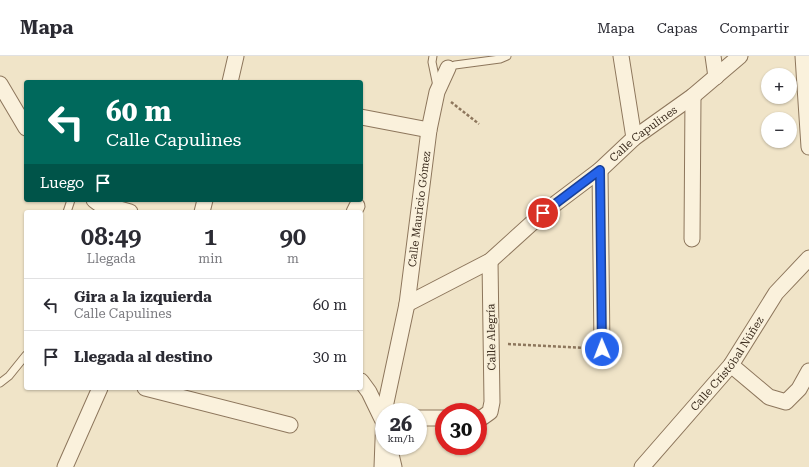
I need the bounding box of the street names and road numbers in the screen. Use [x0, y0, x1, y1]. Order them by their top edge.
street label: Calle Capulines [607, 103, 680, 165]
street label: Calle Mauricio Gómez [406, 151, 433, 268]
street label: Calle Alegría [484, 303, 499, 371]
street label: Calle Cristóbal Núñez [688, 314, 767, 414]

